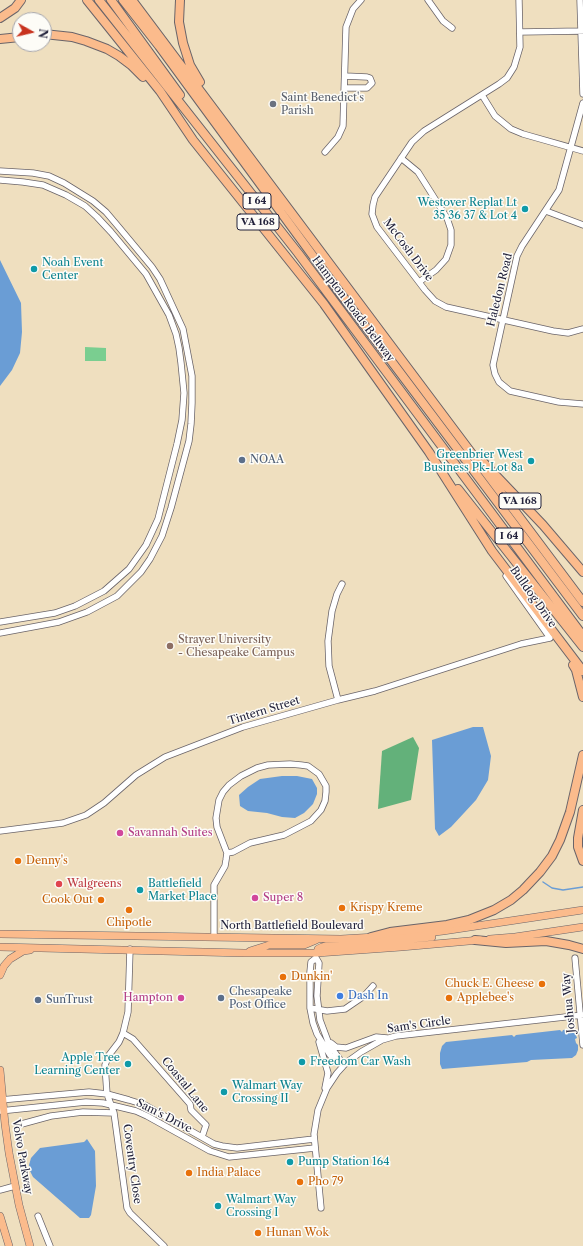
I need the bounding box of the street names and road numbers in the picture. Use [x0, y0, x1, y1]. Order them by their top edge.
road number: I 64 [243, 193, 271, 209]
road number: VA 168 [237, 214, 279, 230]
street label: McCosh Drive [380, 216, 436, 284]
street label: Haledon Road [485, 252, 515, 328]
street label: Hampton Roads Beltway [309, 254, 397, 364]
road number: VA 168 [499, 493, 541, 509]
road number: I 64 [495, 528, 523, 544]
street label: Bulldog Drive [507, 564, 559, 630]
street label: Tintern Street [227, 694, 301, 728]
street label: North Battlefield Boulevard [220, 919, 364, 933]
street label: Joshua Way [560, 972, 578, 1034]
street label: Sam's Circle [386, 1014, 452, 1036]
street label: Coastal Lane [159, 1055, 211, 1115]
street label: Sam's Drive [134, 1096, 194, 1136]
street label: Volvo Parkway [9, 1118, 35, 1196]
street label: Coventry Close [120, 1123, 144, 1205]

